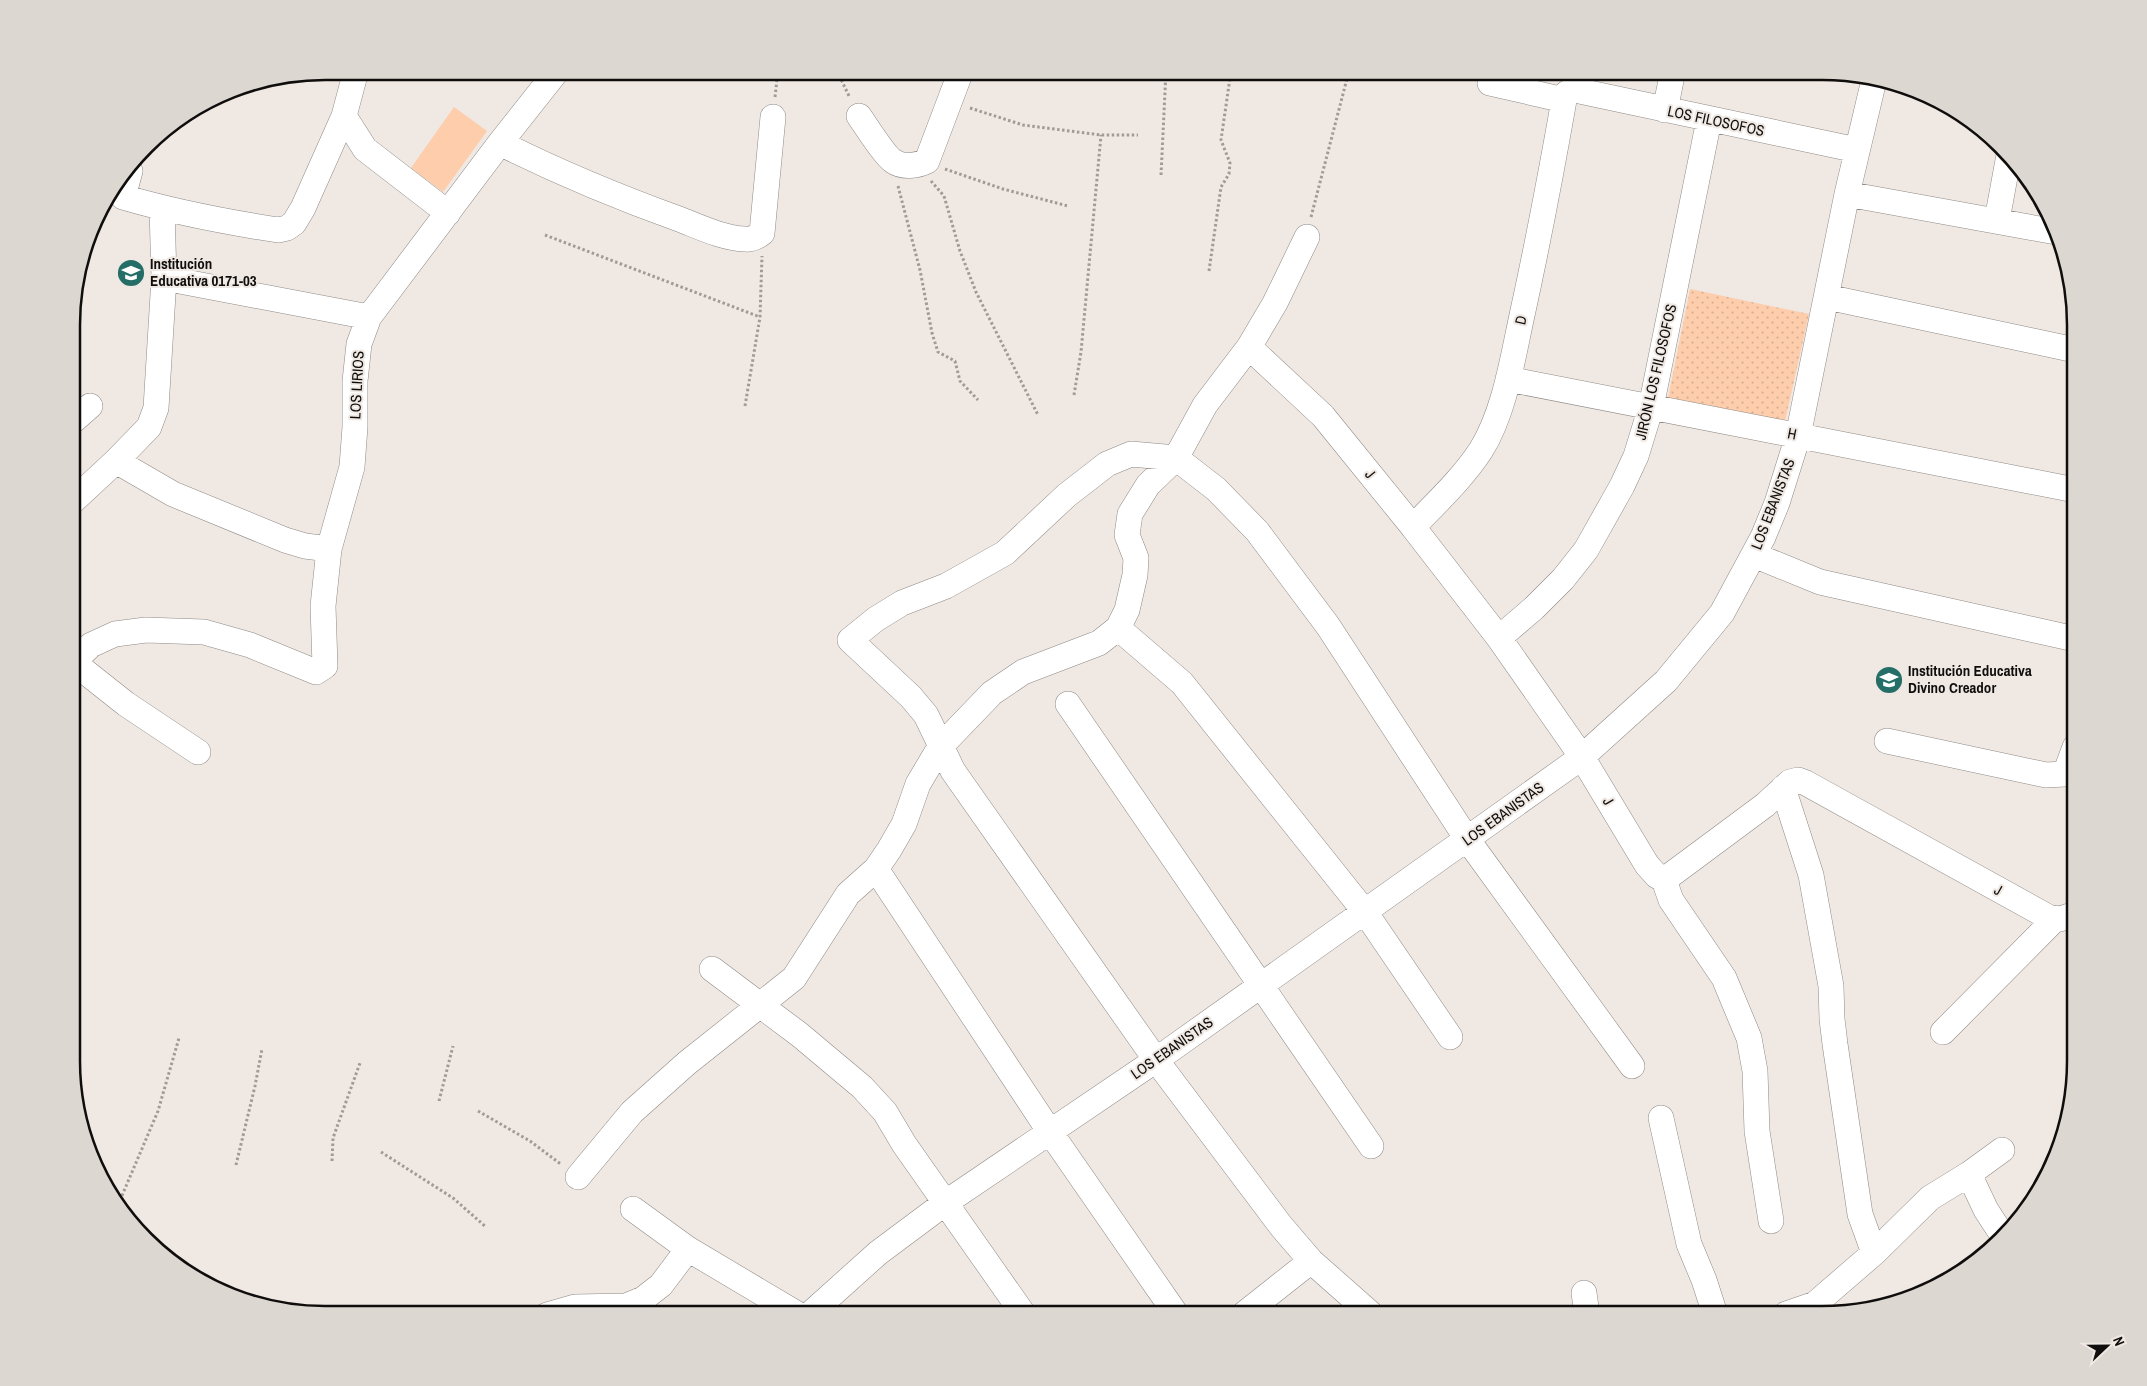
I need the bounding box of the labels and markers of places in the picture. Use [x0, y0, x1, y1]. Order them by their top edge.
place label: Institución Educativa 0171-03 [150, 253, 257, 291]
school or university icon: Institución Educativa 0171-03 [116, 258, 146, 288]
place label: Institución Educativa Divino Creador [1908, 660, 2032, 698]
school or university icon: Institución Educativa Divino Creador [1874, 665, 1904, 695]

